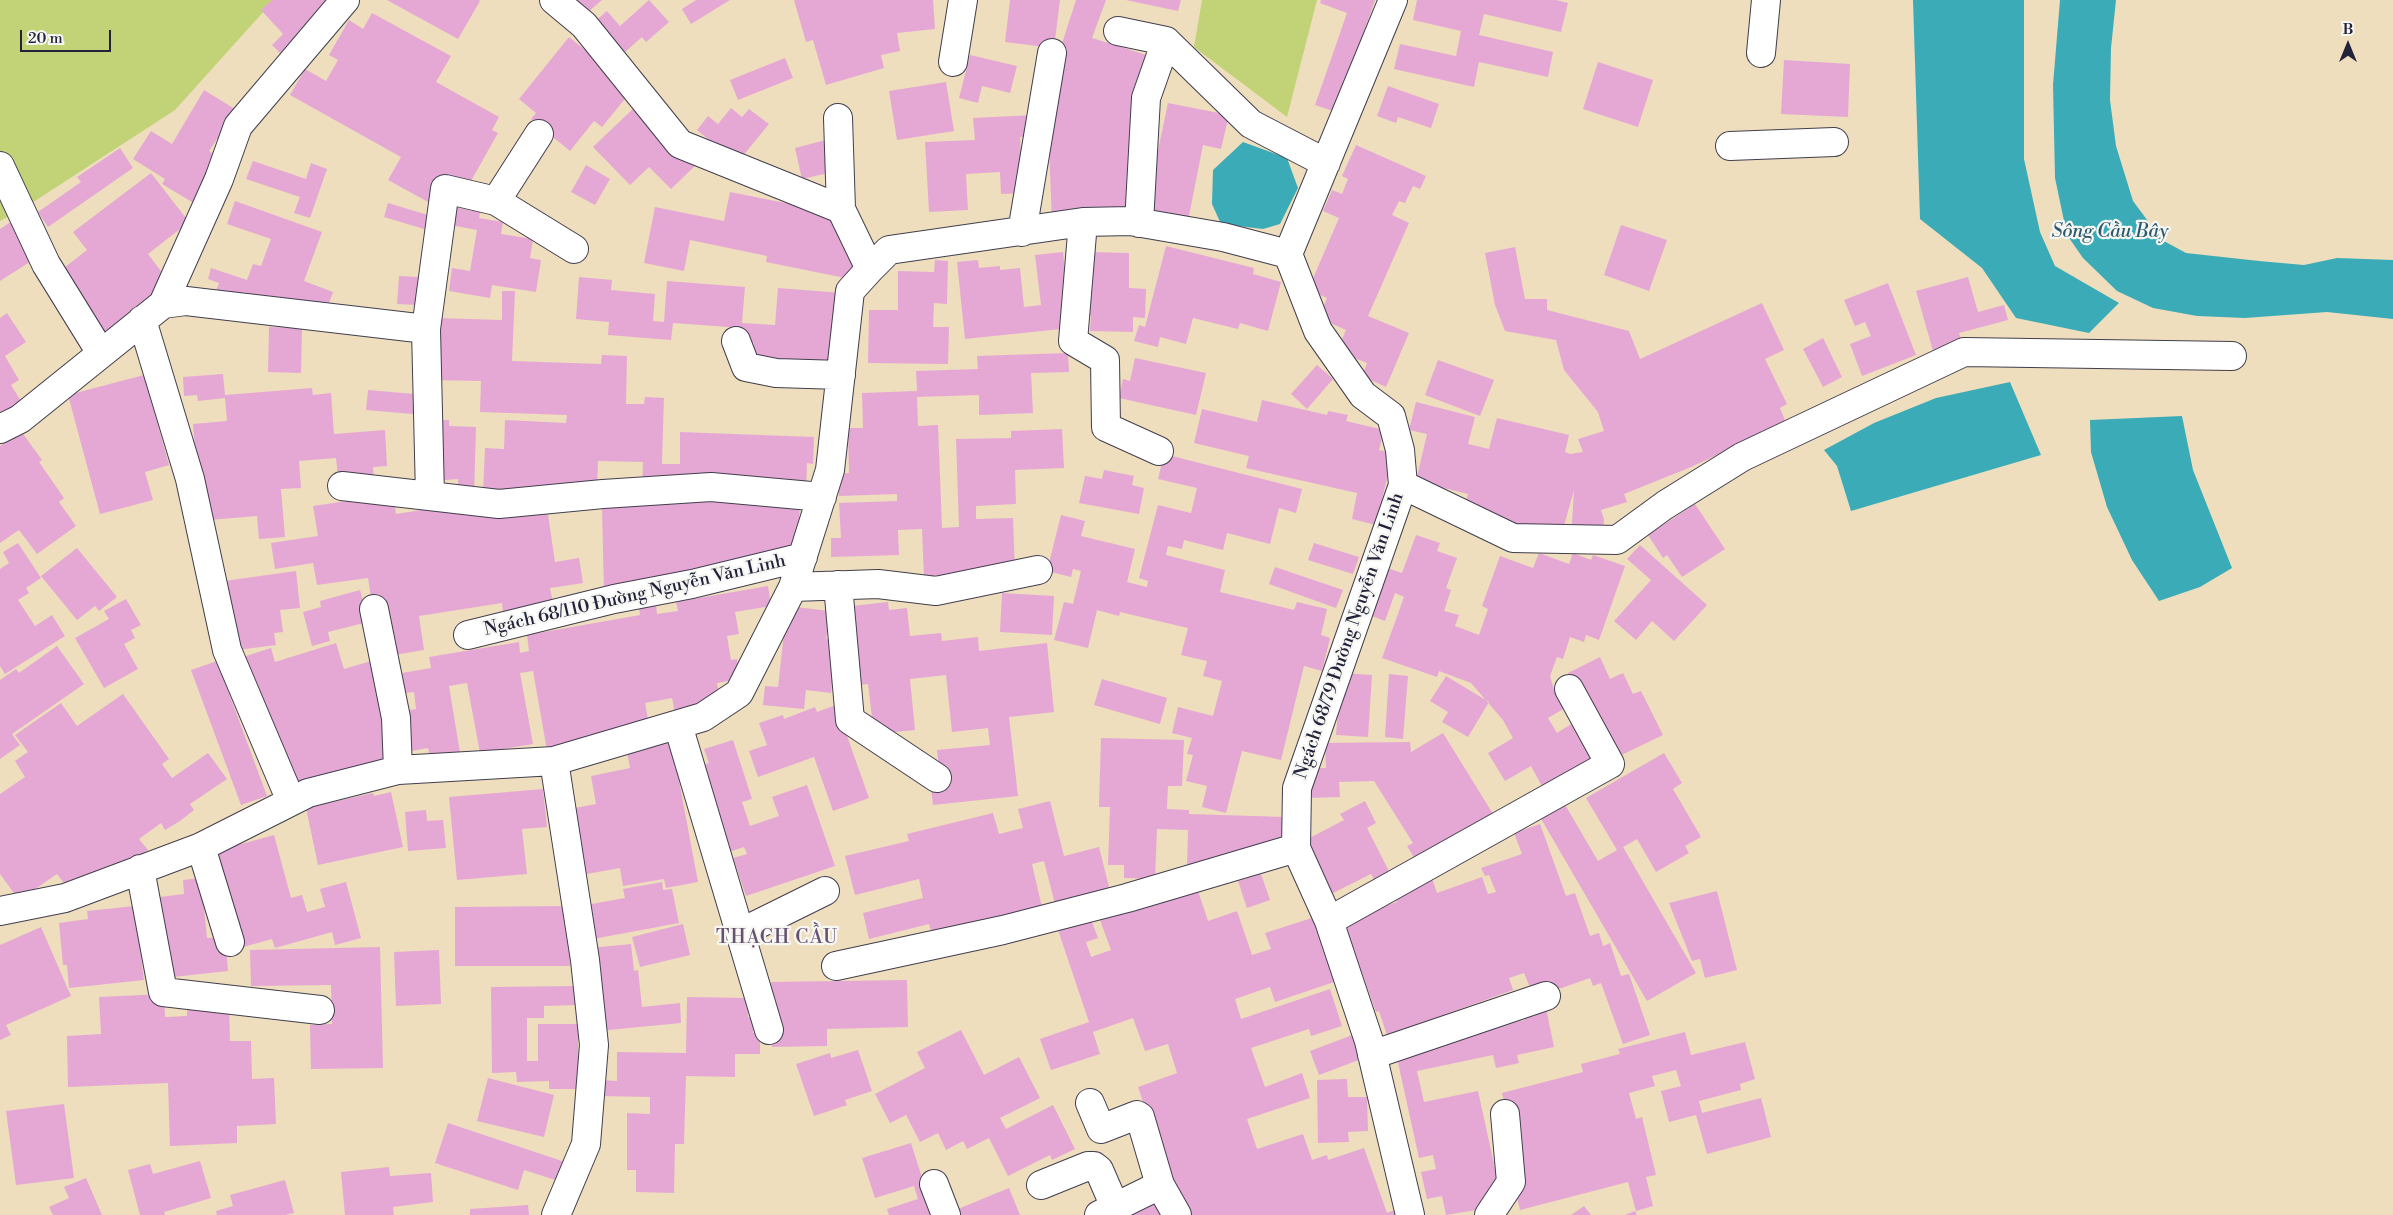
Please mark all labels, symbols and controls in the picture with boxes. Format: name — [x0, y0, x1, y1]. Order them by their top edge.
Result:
scale bar — [22, 20, 114, 52]
north arrow — [2323, 20, 2373, 70]
text: B — [2343, 21, 2353, 39]
text: 20 m — [28, 29, 63, 48]
water label: Sông Cầu Bây — [2052, 221, 2168, 243]
street label: Ngách 68/79 Đường Nguyễn Văn Linh — [1291, 490, 1409, 782]
street label: Ngách 68/110 Đường Nguyễn Văn Linh — [482, 551, 788, 641]
district label: THẠCH CẦU — [715, 927, 839, 949]

